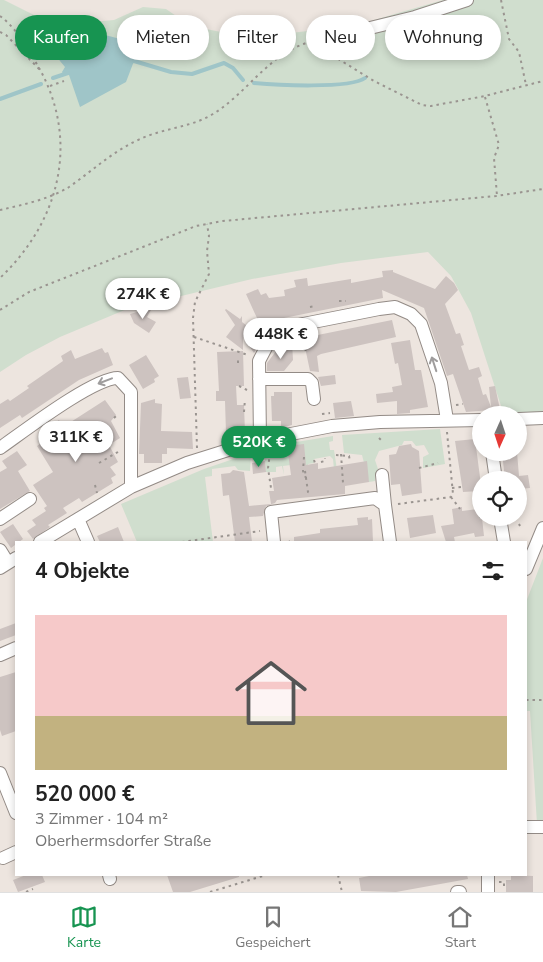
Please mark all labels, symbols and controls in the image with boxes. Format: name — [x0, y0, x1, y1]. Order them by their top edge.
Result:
chip: Kaufen — [15, 15, 107, 60]
chip: Mieten — [117, 15, 209, 60]
chip: Filter — [219, 15, 296, 60]
chip: Neu — [306, 15, 375, 60]
chip: Wohnung — [385, 15, 501, 60]
pin: 274K € — [102, 278, 184, 320]
text: 274K € — [116, 283, 170, 305]
pin: 448K € — [240, 318, 322, 360]
text: 448K € — [254, 323, 308, 345]
one-way arrow — [429, 356, 438, 372]
one-way arrow — [98, 377, 113, 386]
north arrow — [472, 406, 528, 461]
map controls — [472, 406, 527, 526]
pin: 311K € — [35, 420, 117, 463]
text: 311K € — [49, 426, 103, 448]
pin: 520K € — [218, 426, 300, 468]
text: 520K € — [232, 431, 286, 453]
button: locate — [472, 471, 527, 526]
text: 4 Objekte — [35, 557, 129, 585]
icon: filters — [479, 557, 507, 585]
icon: home — [226, 648, 316, 738]
text: 520 000 € — [35, 780, 135, 808]
text: 3 Zimmer · 104 m² — [35, 808, 168, 830]
text: Oberhermsdorfer Straße — [35, 830, 211, 852]
tab: Karte — [67, 903, 101, 952]
tab: Gespeichert — [235, 903, 311, 952]
tab: Start — [445, 903, 476, 952]

